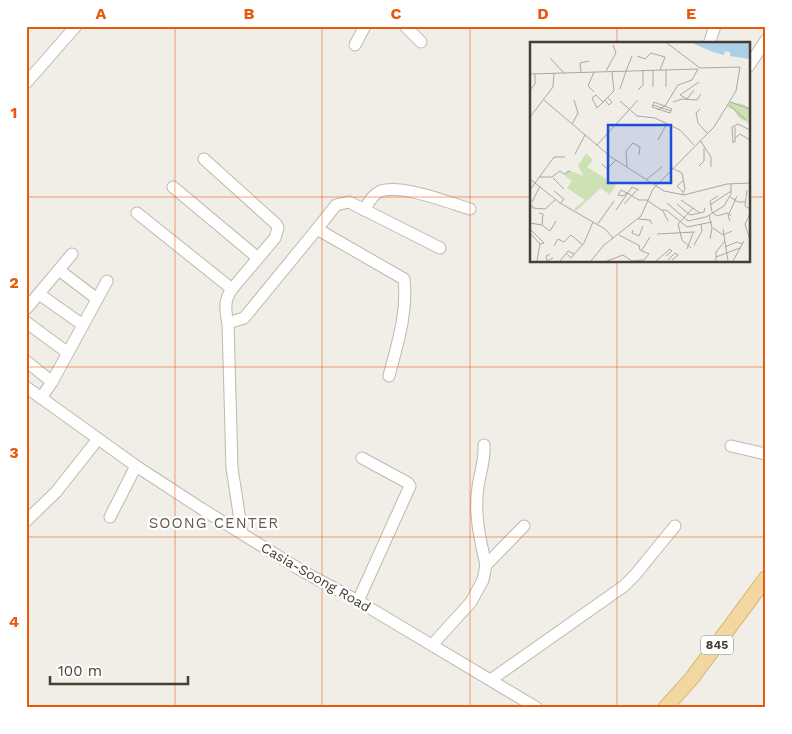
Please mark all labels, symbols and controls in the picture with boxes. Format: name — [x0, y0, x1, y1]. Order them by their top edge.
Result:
text: A — [96, 4, 107, 23]
text: B — [244, 4, 255, 23]
text: C — [391, 4, 402, 23]
text: D — [537, 4, 549, 23]
text: E — [686, 4, 696, 23]
inset map — [530, 42, 750, 262]
text: 1 — [11, 103, 17, 122]
text: 2 — [9, 273, 19, 292]
text: 3 — [9, 443, 19, 462]
district label: SOONG CENTER — [149, 514, 279, 532]
street label: Casia-Soong Road — [258, 539, 374, 615]
text: 4 — [9, 612, 19, 631]
road number: 845 — [701, 636, 733, 654]
scale bar — [50, 654, 188, 686]
text: 100 m — [58, 662, 102, 680]

